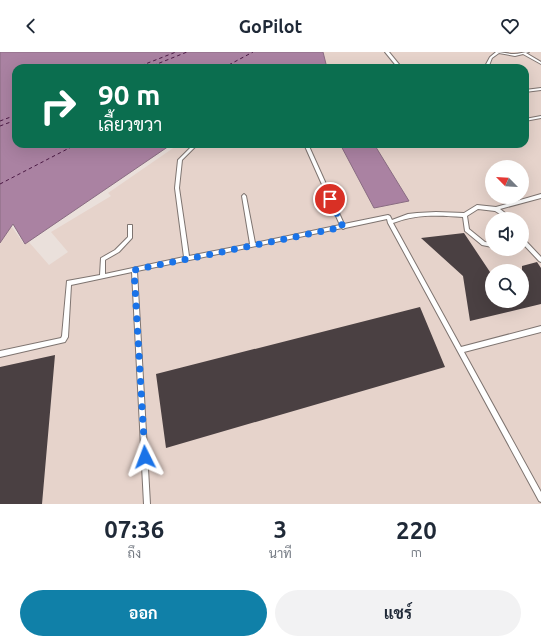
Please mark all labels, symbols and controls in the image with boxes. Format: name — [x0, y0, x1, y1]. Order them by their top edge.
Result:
icon: back — [20, 15, 42, 37]
icon: heart — [499, 15, 521, 37]
text: GoPilot — [239, 16, 302, 36]
text: 90 m — [98, 79, 160, 110]
icon: right — [32, 80, 84, 132]
text: เลี้ยวขวา — [98, 114, 162, 134]
north arrow — [485, 160, 529, 204]
map controls — [485, 160, 529, 308]
pin — [313, 182, 347, 216]
icon: arrive — [319, 188, 341, 210]
button: sound — [485, 212, 529, 256]
button: search — [485, 264, 529, 308]
position arrow — [124, 436, 166, 478]
text: 07:36 — [104, 516, 164, 543]
text: 3 — [273, 516, 287, 543]
text: 220 — [396, 517, 437, 544]
text: m — [411, 545, 422, 559]
text: ถึง — [128, 546, 141, 560]
text: นาที — [269, 546, 292, 560]
button: ออก — [20, 590, 267, 636]
button: แชร์ — [275, 590, 521, 636]

